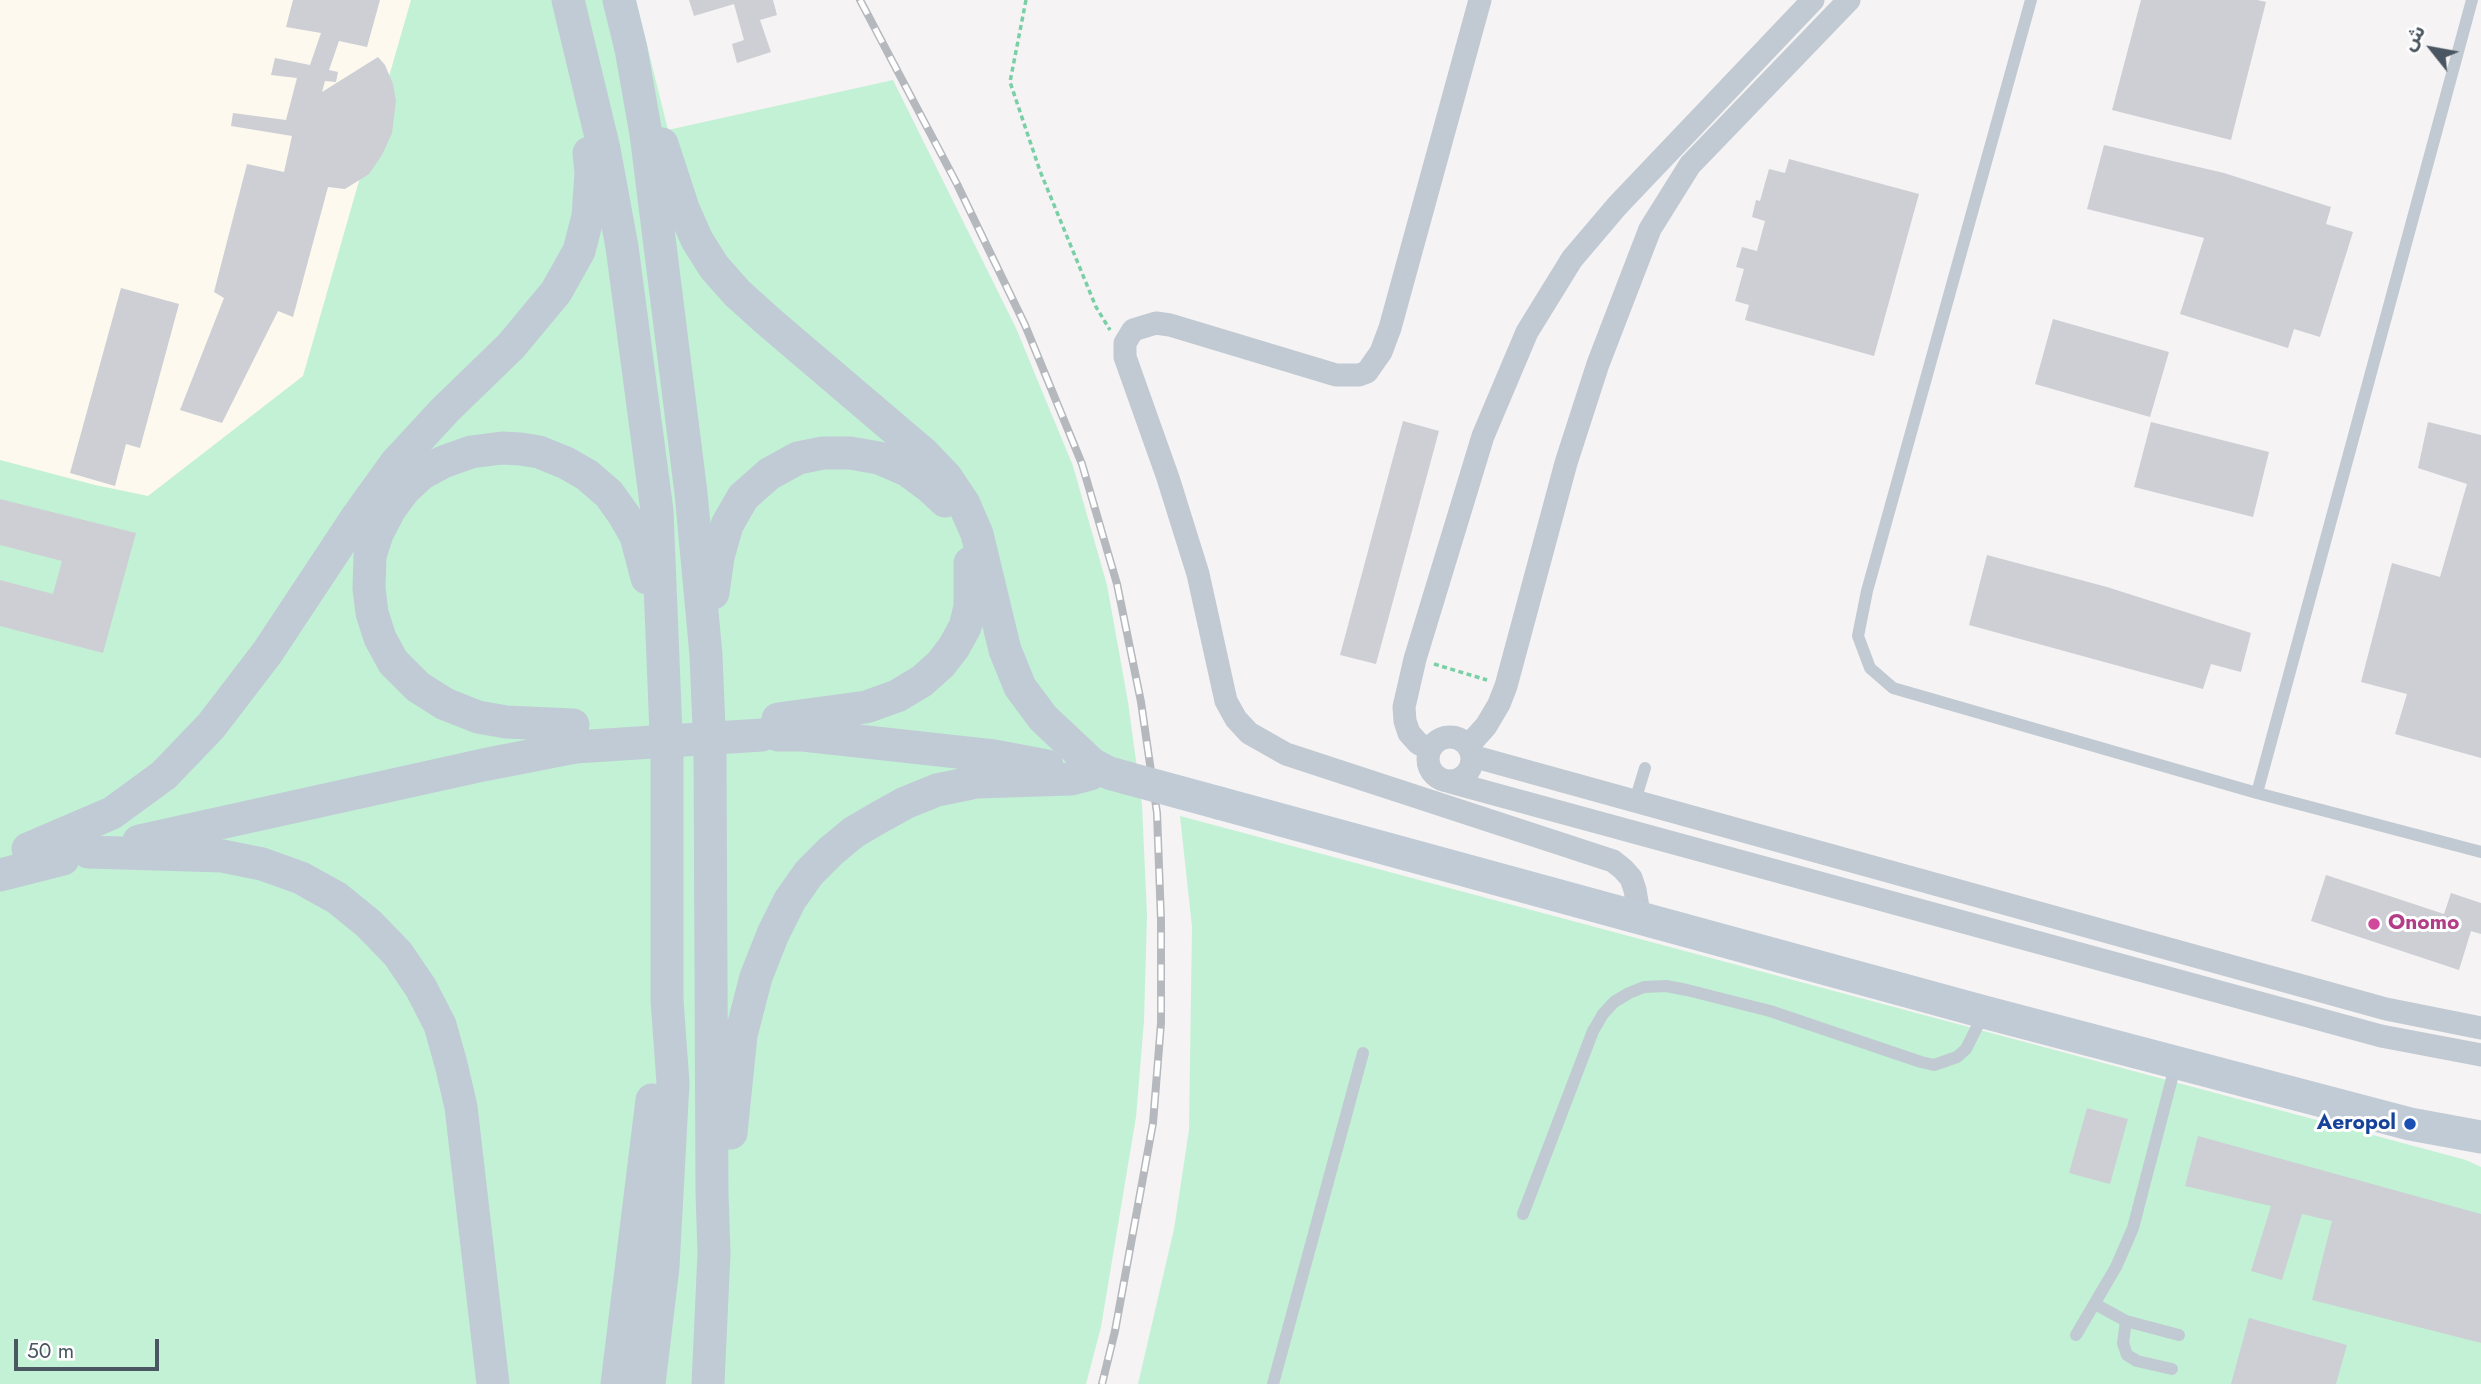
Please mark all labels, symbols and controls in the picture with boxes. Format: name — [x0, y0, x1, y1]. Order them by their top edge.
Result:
north arrow — [2397, 14, 2467, 84]
text: ش — [2395, 20, 2432, 56]
place label: Onomo — [2388, 911, 2459, 937]
marker: Onomo — [2366, 916, 2382, 932]
place label: Aeropol — [2317, 1111, 2396, 1137]
marker: Aeropol — [2402, 1116, 2418, 1132]
scale bar — [18, 1324, 163, 1368]
text: 50 m — [27, 1336, 74, 1366]

